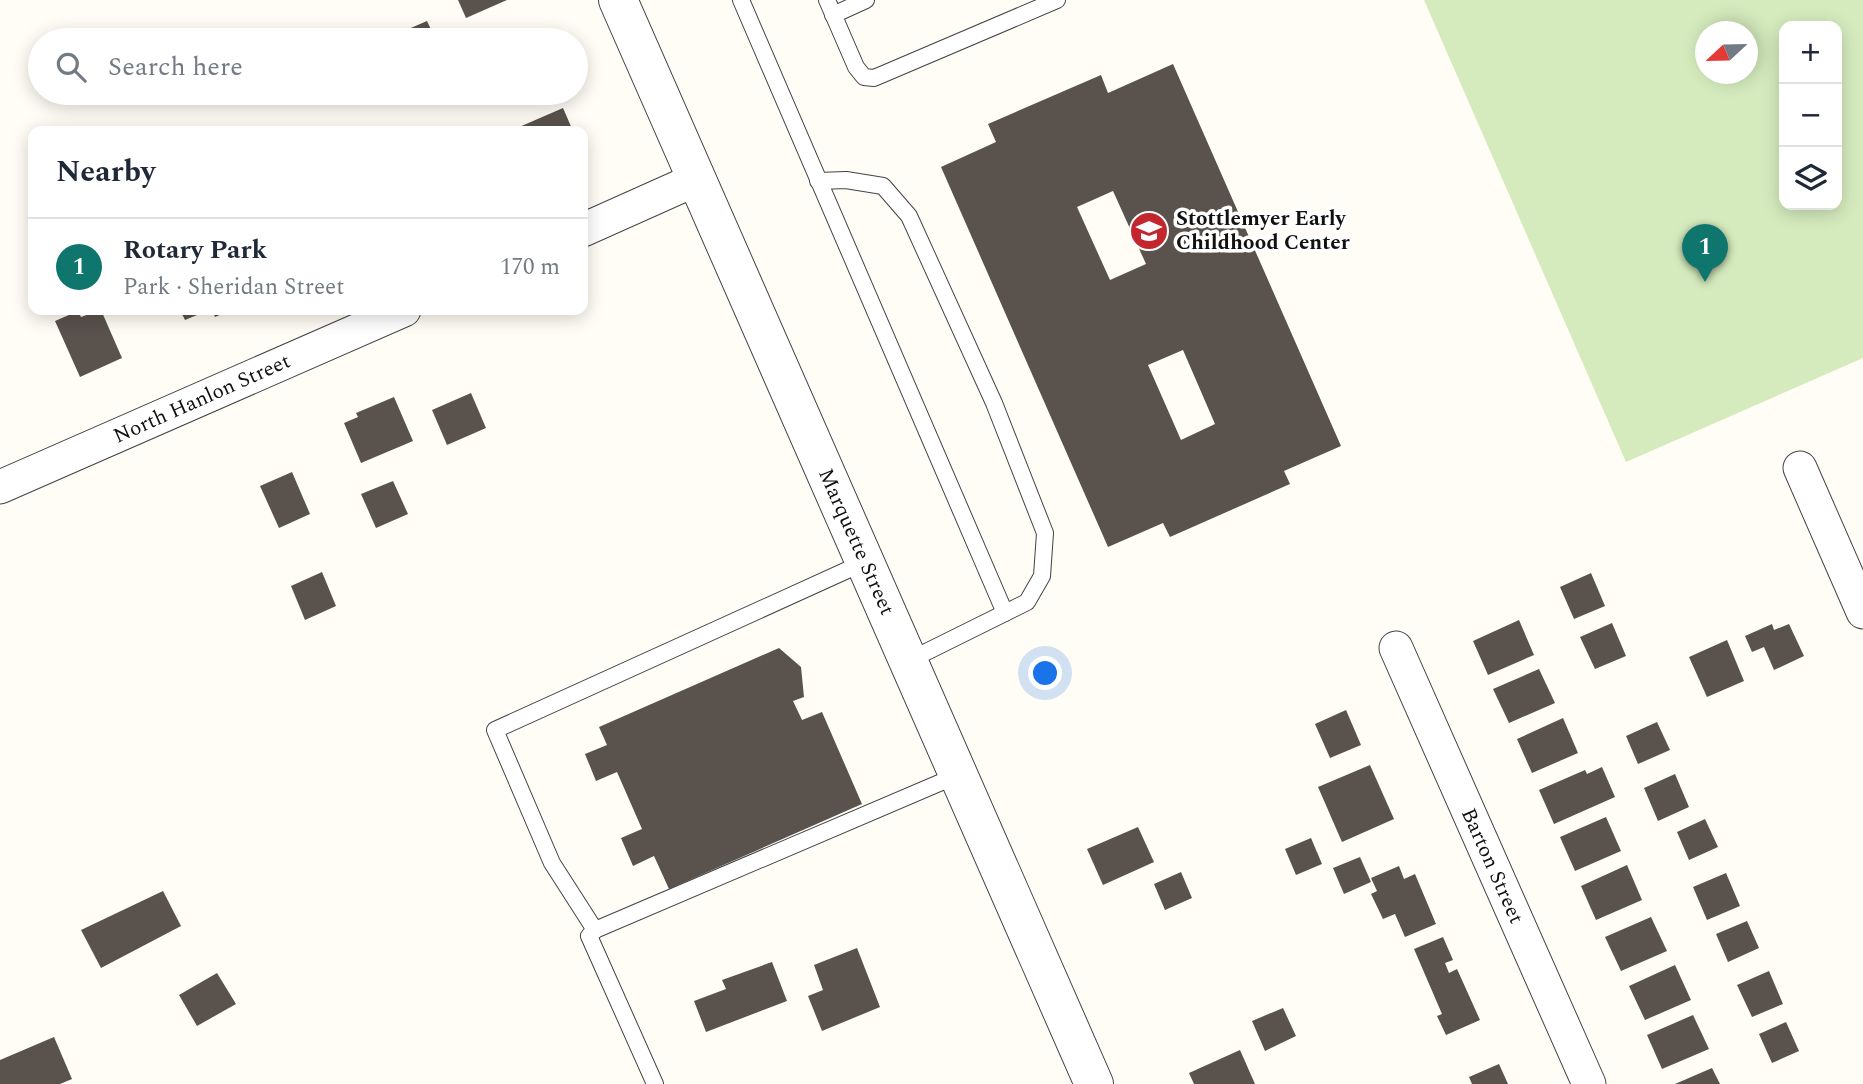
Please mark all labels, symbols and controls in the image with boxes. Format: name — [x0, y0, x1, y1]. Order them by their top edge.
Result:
north arrow — [1695, 21, 1758, 84]
map controls — [1779, 21, 1842, 210]
button: + — [1779, 21, 1842, 84]
search box — [28, 28, 588, 105]
text: Search here — [108, 47, 243, 87]
icon: search — [52, 48, 90, 86]
button: − — [1779, 84, 1842, 147]
button: layers — [1779, 147, 1842, 210]
text: Nearby — [56, 149, 155, 195]
place label: Stottlemyer Early Childhood Center — [1176, 203, 1350, 259]
school or university icon: Stottlemyer Early Childhood Center — [1128, 210, 1170, 252]
pin: 1 — [1682, 224, 1728, 282]
text: Rotary Park — [123, 230, 267, 270]
text: 1 — [73, 250, 85, 285]
text: 170 m — [500, 250, 560, 285]
text: Park · Sheridan Street — [123, 270, 344, 305]
street label: North Hanlon Street — [108, 346, 296, 452]
street label: Marquette Street — [809, 463, 903, 621]
your location — [1028, 656, 1062, 690]
street label: Barton Street — [1452, 803, 1532, 929]

